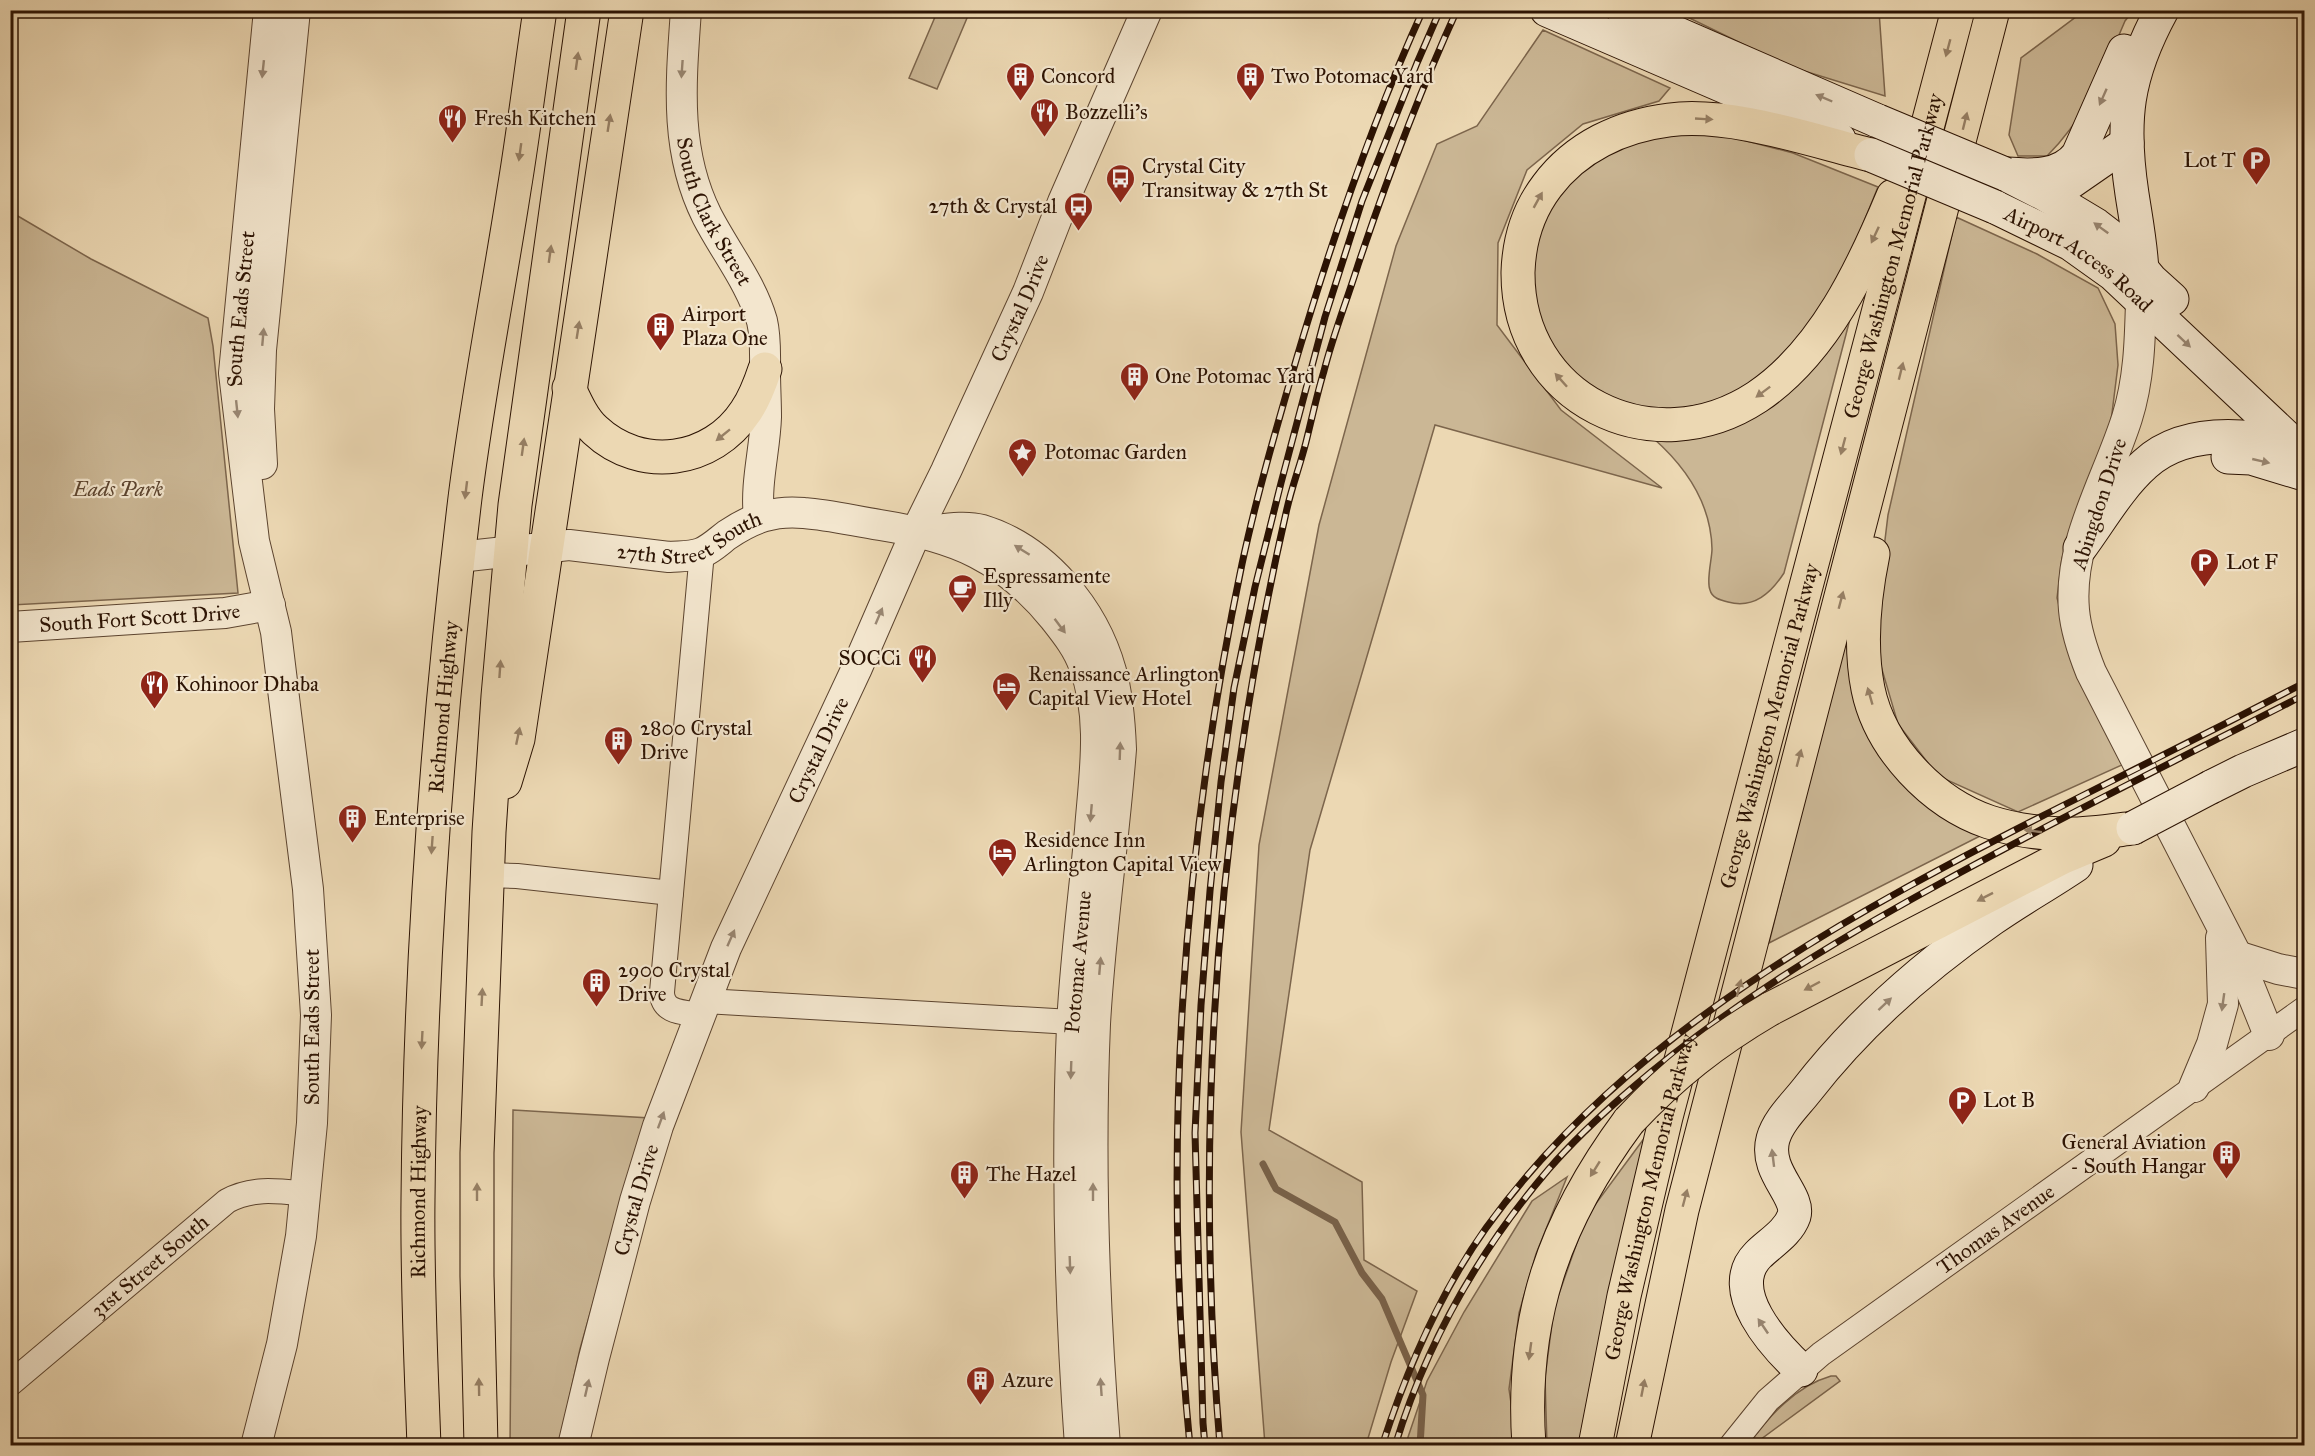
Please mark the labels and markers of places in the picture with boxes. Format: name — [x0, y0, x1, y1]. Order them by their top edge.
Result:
building icon: Concord — [1004, 60, 1036, 102]
building icon: Two Potomac Yard — [1234, 60, 1266, 102]
place label: Concord — [1041, 63, 1116, 89]
place label: Two Potomac Yard — [1271, 63, 1434, 89]
restaurant icon: Bozzelli's — [1028, 96, 1060, 138]
place label: Bozzelli's — [1065, 99, 1148, 125]
restaurant icon: Fresh Kitchen — [437, 102, 469, 144]
place label: Fresh Kitchen — [474, 105, 596, 131]
parking icon: Lot T — [2241, 144, 2273, 186]
place label: Lot T — [2183, 147, 2236, 173]
place label: Crystal City Transitway & 27th St — [1142, 153, 1328, 203]
bus stop icon: Crystal City Transitway & 27th St — [1105, 162, 1137, 204]
bus stop icon: 27th & Crystal — [1062, 190, 1094, 232]
place label: 27th & Crystal — [928, 193, 1057, 219]
place label: Airport Plaza One — [681, 301, 768, 351]
building icon: Airport Plaza One — [645, 310, 677, 352]
building icon: One Potomac Yard — [1118, 360, 1150, 402]
place label: One Potomac Yard — [1155, 363, 1316, 389]
place icon: Potomac Garden — [1007, 436, 1039, 478]
place label: Potomac Garden — [1044, 439, 1187, 465]
parking icon: Lot F — [2189, 546, 2221, 588]
place label: Lot F — [2226, 549, 2278, 575]
place label: Espressamente Illy — [983, 563, 1111, 613]
cafe icon: Espressamente Illy — [946, 572, 978, 614]
restaurant icon: SOCCi — [906, 642, 938, 684]
place label: SOCCi — [839, 645, 901, 671]
place label: Renaissance Arlington Capital View Hotel — [1028, 661, 1219, 711]
restaurant icon: Kohinoor Dhaba — [138, 668, 170, 710]
hotel icon: Renaissance Arlington Capital View Hotel — [991, 670, 1023, 712]
place label: Kohinoor Dhaba — [175, 671, 319, 697]
place label: 2800 Crystal Drive — [640, 715, 752, 765]
building icon: 2800 Crystal Drive — [603, 724, 635, 766]
building icon: Enterprise — [337, 802, 369, 844]
place label: Enterprise — [374, 805, 465, 831]
place label: Residence Inn Arlington Capital View — [1023, 827, 1221, 877]
hotel icon: Residence Inn Arlington Capital View — [987, 836, 1019, 878]
place label: 2900 Crystal Drive — [618, 957, 731, 1007]
building icon: 2900 Crystal Drive — [581, 966, 613, 1008]
parking icon: Lot B — [1946, 1084, 1978, 1126]
place label: Lot B — [1983, 1087, 2035, 1113]
place label: General Aviation - South Hangar — [2062, 1129, 2206, 1179]
building icon: General Aviation - South Hangar — [2211, 1138, 2243, 1180]
building icon: The Hazel — [949, 1158, 981, 1200]
place label: The Hazel — [986, 1161, 1077, 1187]
building icon: Azure — [965, 1364, 997, 1406]
place label: Azure — [1001, 1367, 1054, 1393]

